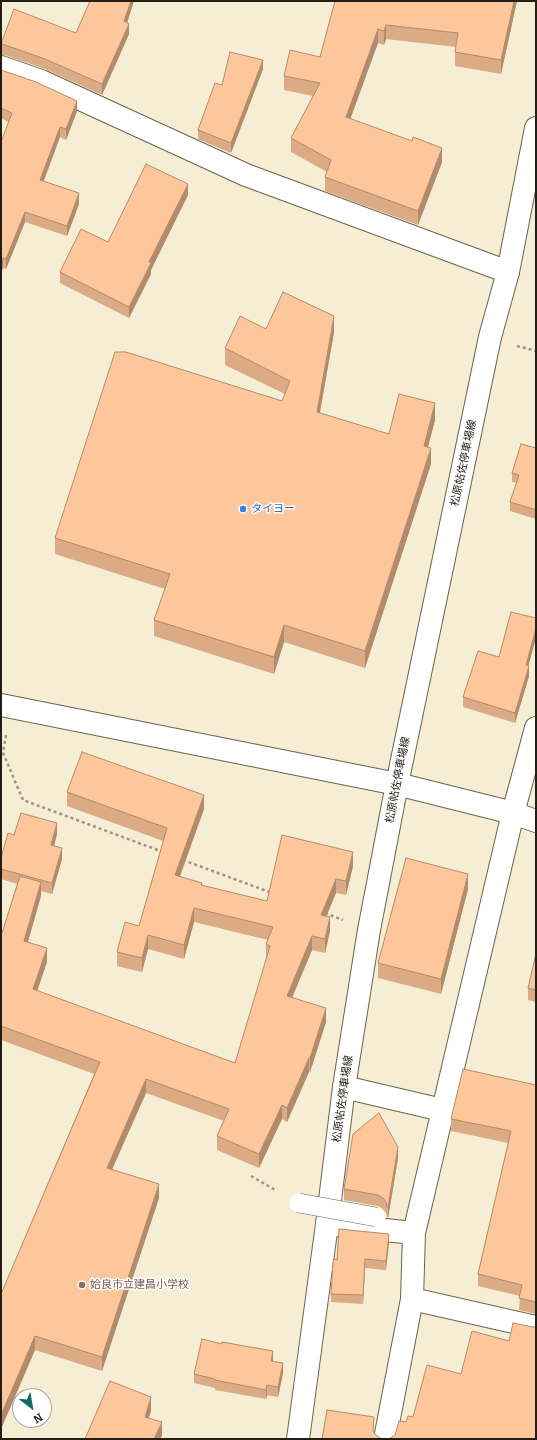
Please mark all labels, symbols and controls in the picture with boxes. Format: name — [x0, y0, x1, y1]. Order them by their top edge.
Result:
street label: 松原帖佐停車場線 — [448, 419, 480, 507]
place label: タイヨー — [251, 502, 295, 516]
marker: タイヨー — [238, 504, 248, 514]
street label: 松原帖佐停車場線 — [383, 736, 413, 824]
street label: 松原帖佐停車場線 — [330, 1055, 356, 1143]
place label: 姶良市立建昌小学校 — [90, 1278, 189, 1292]
marker: 姶良市立建昌小学校 — [77, 1280, 87, 1290]
north arrow — [12, 1388, 52, 1428]
text: N — [31, 1410, 45, 1426]

